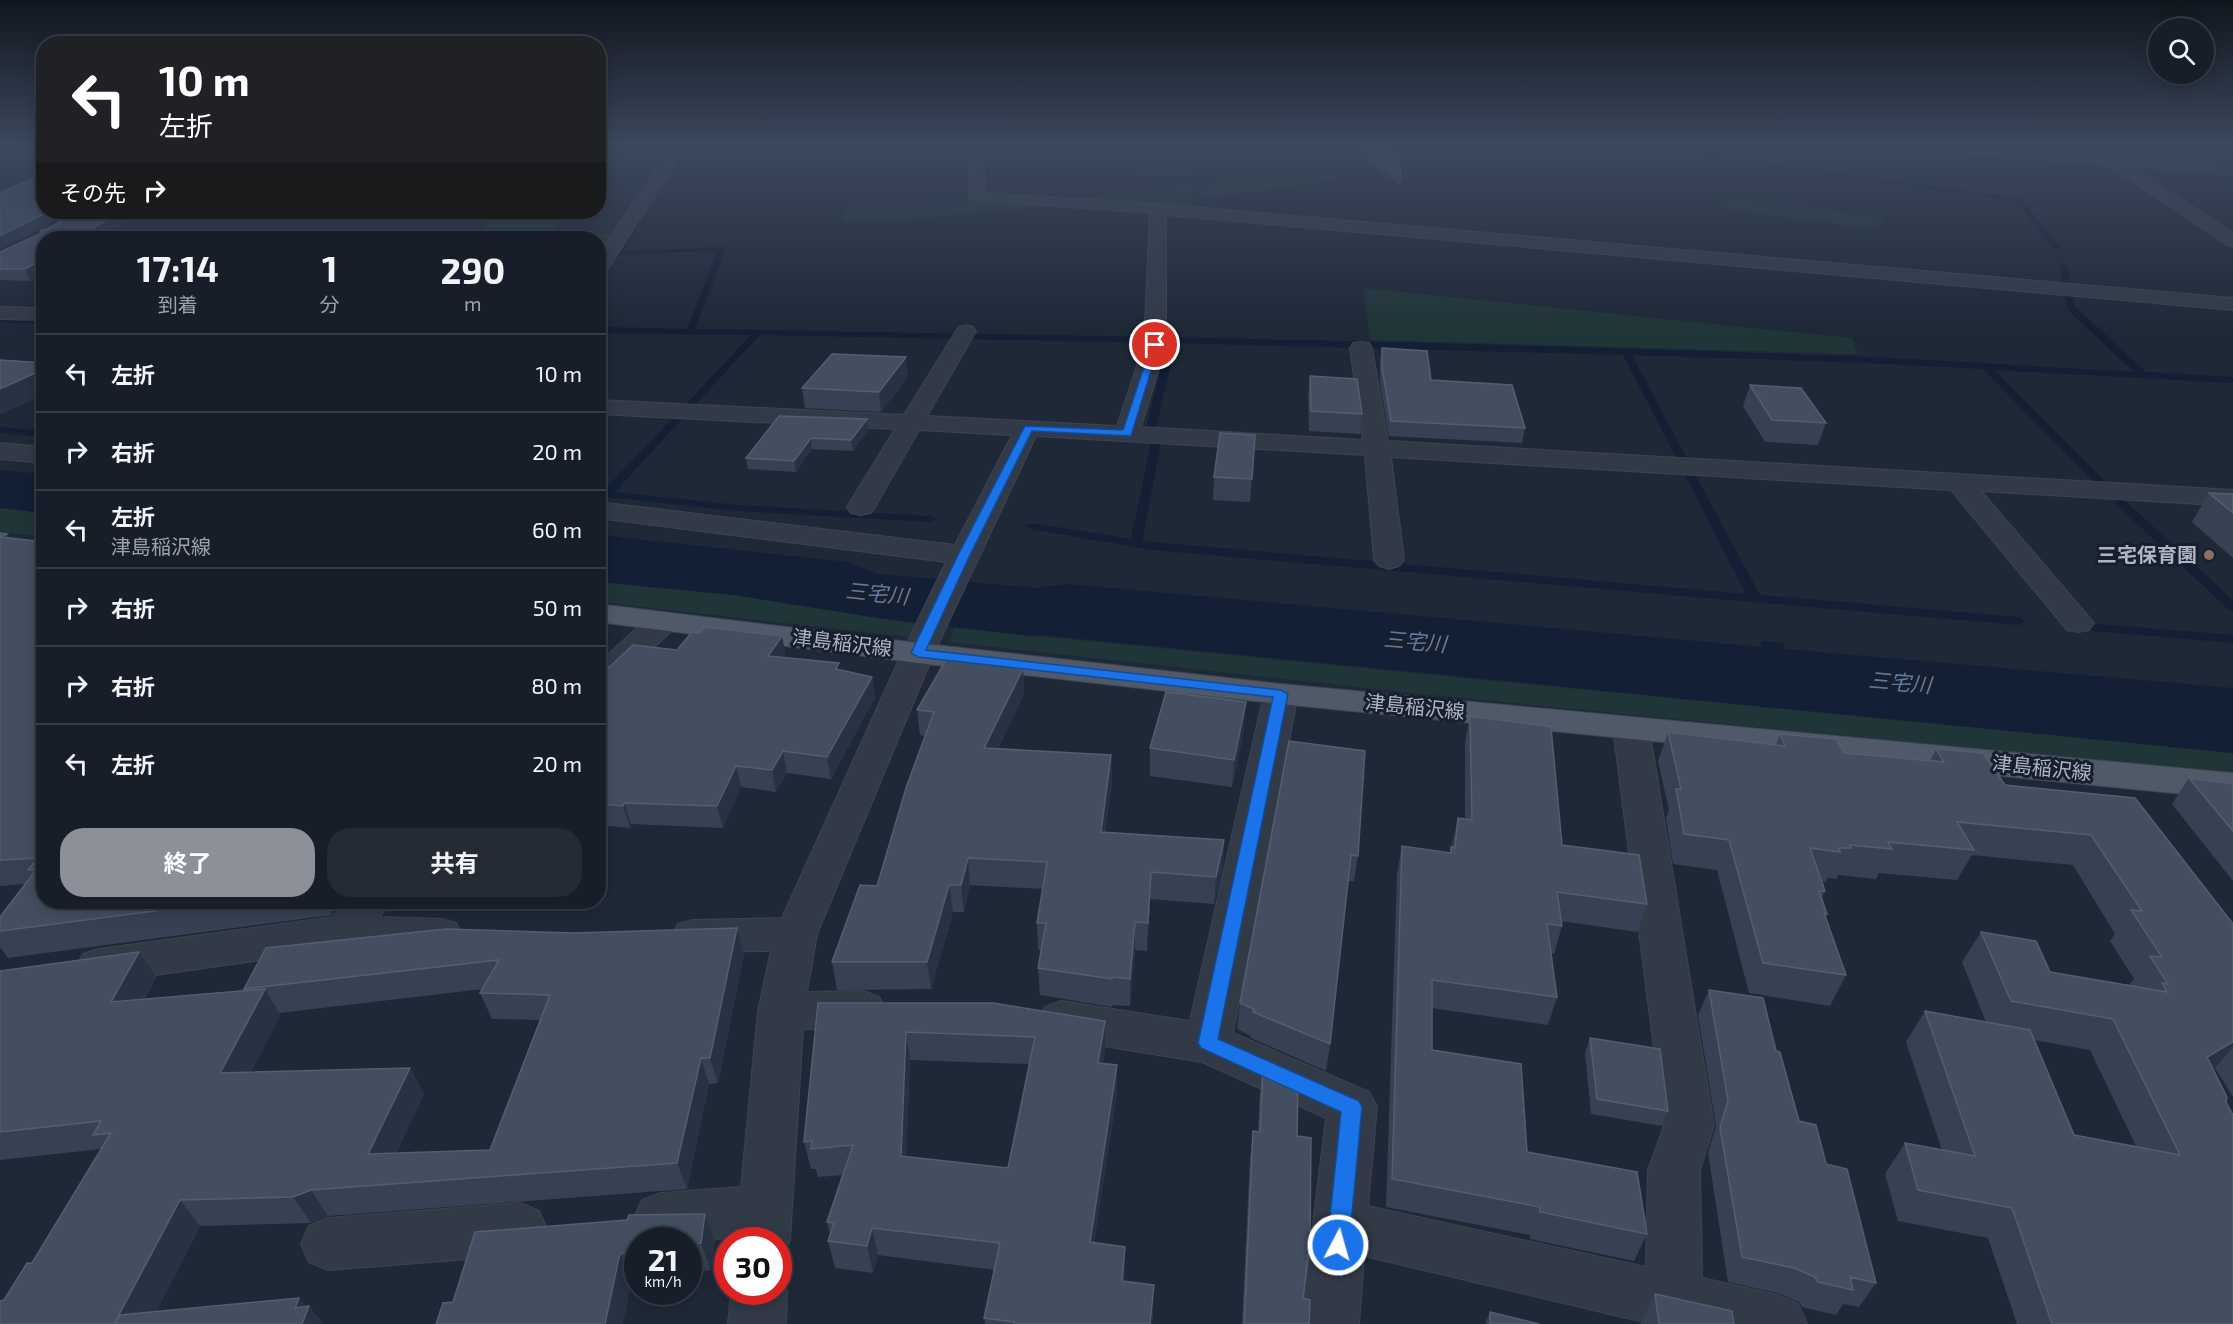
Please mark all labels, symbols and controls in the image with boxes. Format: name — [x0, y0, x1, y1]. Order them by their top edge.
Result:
map controls — [2148, 18, 2214, 84]
button: search — [2148, 18, 2214, 84]
text: 10 m — [159, 54, 250, 104]
icon: left — [60, 60, 138, 138]
text: 左折 — [159, 109, 213, 141]
icon: right — [138, 174, 171, 207]
text: その先 — [60, 179, 126, 205]
text: 17:14 — [137, 246, 219, 289]
text: 1 — [322, 246, 337, 289]
text: 290 — [440, 248, 505, 291]
text: m — [464, 291, 482, 315]
text: 到着 — [158, 292, 198, 316]
text: 分 — [320, 292, 340, 316]
pin — [1129, 319, 1180, 370]
icon: arrive — [1138, 328, 1171, 361]
icon: left — [60, 357, 93, 390]
text: 10 m — [536, 360, 582, 386]
text: 左折 — [111, 361, 155, 387]
icon: right — [60, 435, 93, 468]
text: 20 m — [532, 438, 582, 464]
text: 右折 — [111, 439, 155, 465]
text: 左折 — [111, 503, 155, 529]
icon: left — [60, 513, 93, 546]
text: 60 m — [532, 516, 582, 542]
text: 津島稲沢線 — [111, 534, 211, 558]
place label: 三宅保育園 — [2097, 542, 2197, 566]
marker: 三宅保育園 — [2202, 548, 2216, 562]
water label: 三宅川 — [845, 577, 912, 608]
icon: right — [60, 591, 93, 624]
text: 50 m — [533, 594, 582, 620]
text: 右折 — [111, 595, 155, 621]
street label: 津島稲沢線 — [791, 624, 893, 660]
water label: 三宅川 — [1383, 625, 1450, 656]
water label: 三宅川 — [1868, 666, 1935, 697]
icon: right — [60, 669, 93, 702]
text: 80 m — [531, 672, 582, 698]
text: 右折 — [111, 673, 155, 699]
street label: 津島稲沢線 — [1364, 689, 1466, 723]
icon: left — [60, 747, 93, 780]
text: 20 m — [532, 750, 582, 776]
street label: 津島稲沢線 — [1991, 750, 2093, 784]
text: 左折 — [111, 751, 155, 777]
button: 終了 — [60, 828, 315, 897]
button: 共有 — [327, 828, 582, 897]
position arrow — [1306, 1213, 1370, 1277]
speed limit sign: 30 — [714, 1227, 792, 1305]
text: 21 — [648, 1241, 678, 1277]
text: km/h — [644, 1272, 682, 1290]

